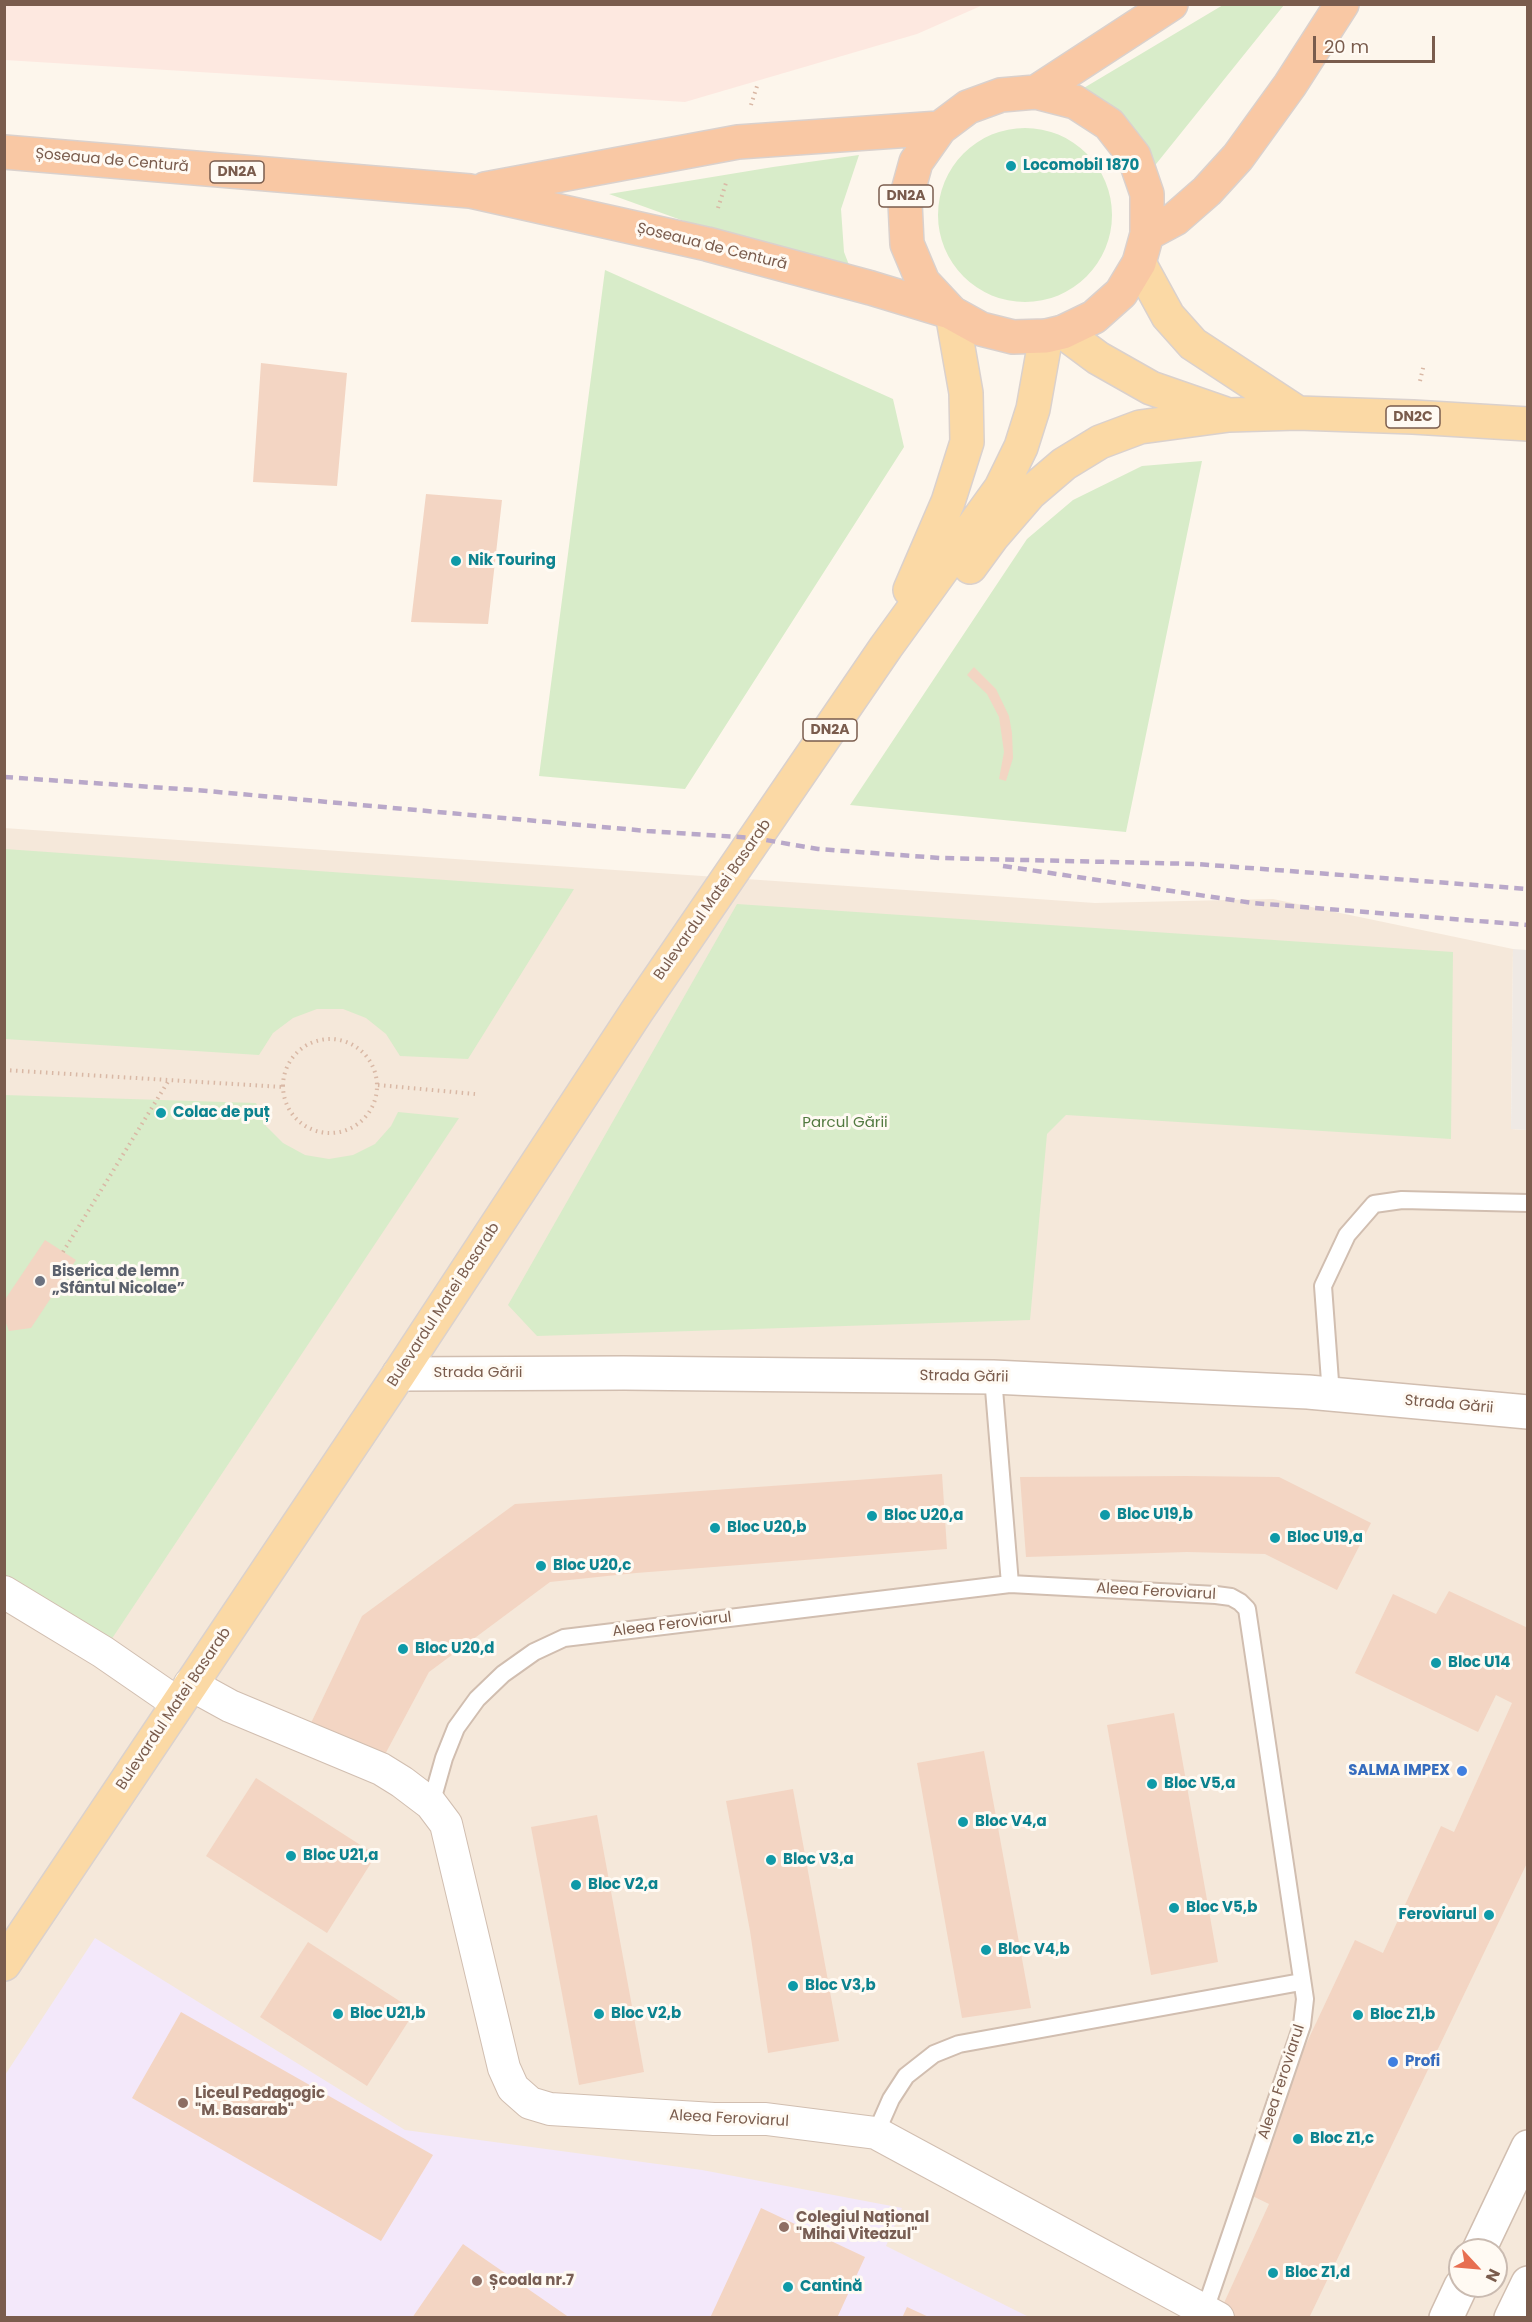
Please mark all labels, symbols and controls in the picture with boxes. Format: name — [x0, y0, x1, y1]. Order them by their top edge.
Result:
scale bar — [1316, 24, 1438, 62]
text: 20 m — [1324, 34, 1369, 59]
street label: Șoseaua de Centură — [34, 145, 190, 177]
place label: Locomobil 1870 — [1023, 157, 1139, 175]
marker: Locomobil 1870 — [1004, 159, 1018, 173]
road number: DN2A — [210, 161, 264, 183]
road number: DN2A — [879, 185, 933, 207]
street label: Șoseaua de Centură — [635, 220, 789, 274]
road number: DN2C — [1386, 406, 1440, 428]
place label: Nik Touring — [468, 552, 556, 570]
marker: Nik Touring — [449, 554, 463, 568]
road number: DN2A — [803, 719, 857, 741]
street label: Bulevardul Matei Basarab — [651, 816, 775, 984]
place label: Colac de puț — [173, 1104, 270, 1122]
marker: Colac de puț — [154, 1106, 168, 1120]
park label: Parcul Gării — [802, 1114, 888, 1132]
street label: Bulevardul Matei Basarab — [384, 1220, 504, 1390]
place label: Biserica de lemn „Sfântul Nicolae” — [52, 1263, 185, 1298]
marker: Biserica de lemn „Sfântul Nicolae” — [33, 1274, 47, 1288]
street label: Strada Gării — [433, 1364, 523, 1382]
street label: Strada Gării — [919, 1367, 1009, 1387]
street label: Strada Gării — [1404, 1392, 1494, 1418]
place label: Bloc U19,b — [1117, 1506, 1193, 1524]
place label: Bloc U20,a — [884, 1507, 964, 1525]
marker: Bloc U19,b — [1098, 1508, 1112, 1522]
marker: Bloc U20,a — [865, 1509, 879, 1523]
place label: Bloc U20,b — [727, 1519, 807, 1537]
marker: Bloc U20,b — [708, 1521, 722, 1535]
place label: Bloc U19,a — [1287, 1529, 1363, 1547]
marker: Bloc U19,a — [1268, 1531, 1282, 1545]
place label: Bloc U20,c — [553, 1557, 631, 1575]
marker: Bloc U20,c — [534, 1559, 548, 1573]
street label: Aleea Feroviarul — [1096, 1580, 1216, 1604]
street label: Aleea Feroviarul — [611, 1609, 733, 1641]
street label: Bulevardul Matei Basarab — [113, 1624, 235, 1794]
place label: Bloc U20,d — [415, 1640, 495, 1658]
marker: Bloc U20,d — [396, 1642, 410, 1656]
place label: Bloc U14 — [1448, 1654, 1510, 1672]
marker: Bloc U14 — [1429, 1656, 1443, 1670]
place label: SALMA IMPEX — [1348, 1762, 1450, 1780]
marker: SALMA IMPEX — [1455, 1764, 1469, 1778]
place label: Bloc V5,a — [1164, 1775, 1235, 1793]
marker: Bloc V5,a — [1145, 1777, 1159, 1791]
place label: Bloc V4,a — [975, 1813, 1047, 1831]
marker: Bloc V4,a — [956, 1815, 970, 1829]
place label: Bloc U21,a — [303, 1847, 378, 1865]
marker: Bloc U21,a — [284, 1849, 298, 1863]
place label: Bloc V3,a — [783, 1851, 854, 1869]
marker: Bloc V3,a — [764, 1853, 778, 1867]
place label: Bloc V2,a — [588, 1876, 658, 1894]
marker: Bloc V2,a — [569, 1878, 583, 1892]
place label: Bloc V5,b — [1186, 1899, 1257, 1917]
marker: Bloc V5,b — [1167, 1901, 1181, 1915]
place label: Feroviarul — [1399, 1906, 1477, 1924]
marker: Feroviarul — [1482, 1908, 1496, 1922]
place label: Bloc V4,b — [998, 1941, 1070, 1959]
marker: Bloc V4,b — [979, 1943, 993, 1957]
place label: Bloc V3,b — [805, 1977, 876, 1995]
marker: Bloc V3,b — [786, 1979, 800, 1993]
place label: Bloc U21,b — [350, 2005, 425, 2023]
place label: Bloc V2,b — [611, 2005, 681, 2023]
place label: Bloc Z1,b — [1370, 2006, 1435, 2024]
marker: Bloc U21,b — [331, 2007, 345, 2021]
marker: Bloc V2,b — [592, 2007, 606, 2021]
marker: Bloc Z1,b — [1351, 2008, 1365, 2022]
street label: Aleea Feroviarul — [1255, 2022, 1309, 2142]
place label: Profi — [1405, 2053, 1440, 2071]
marker: Profi — [1386, 2055, 1400, 2069]
place label: Liceul Pedagogic "M. Basarab" — [195, 2085, 325, 2120]
marker: Liceul Pedagogic "M. Basarab" — [176, 2096, 190, 2110]
street label: Aleea Feroviarul — [669, 2107, 789, 2131]
place label: Bloc Z1,c — [1310, 2130, 1374, 2148]
marker: Bloc Z1,c — [1291, 2132, 1305, 2146]
place label: Colegiul Național "Mihai Viteazul" — [796, 2209, 929, 2244]
marker: Colegiul Național "Mihai Viteazul" — [777, 2220, 791, 2234]
north arrow — [1448, 2238, 1508, 2298]
place label: Bloc Z1,d — [1285, 2264, 1350, 2282]
text: N — [1480, 2265, 1506, 2286]
marker: Bloc Z1,d — [1266, 2266, 1280, 2280]
place label: Școala nr.7 — [489, 2272, 574, 2290]
marker: Școala nr.7 — [470, 2274, 484, 2288]
place label: Cantină — [800, 2278, 863, 2296]
marker: Cantină — [781, 2280, 795, 2294]

